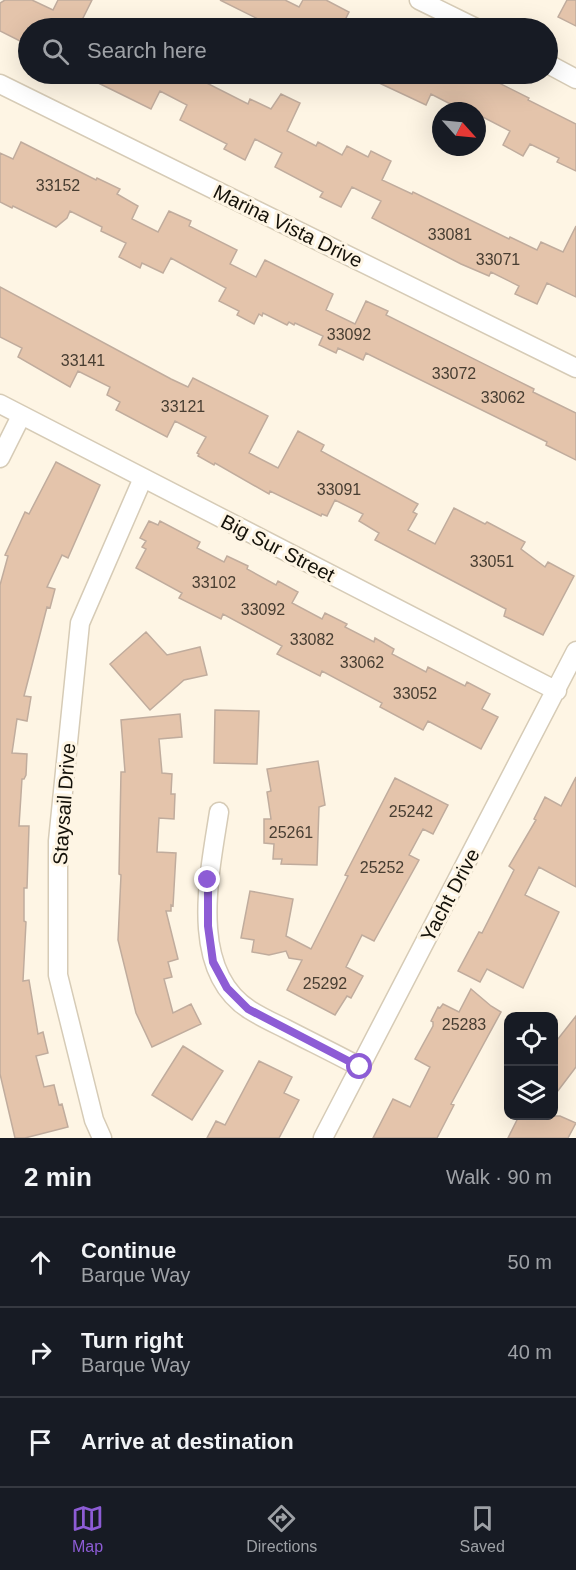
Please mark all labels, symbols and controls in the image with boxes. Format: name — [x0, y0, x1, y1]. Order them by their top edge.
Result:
search box — [18, 18, 558, 84]
icon: search — [39, 35, 72, 68]
text: Search here — [87, 38, 207, 63]
north arrow — [432, 102, 486, 156]
house number: 33152 — [36, 177, 80, 194]
street label: Marina Vista Drive — [210, 180, 366, 272]
house number: 33081 — [428, 226, 472, 243]
house number: 33071 — [476, 251, 520, 268]
house number: 33092 — [327, 326, 371, 343]
house number: 33141 — [61, 352, 105, 369]
house number: 33072 — [432, 365, 476, 382]
house number: 33062 — [481, 389, 525, 406]
house number: 33121 — [161, 398, 205, 415]
house number: 33091 — [317, 481, 361, 498]
street label: Big Sur Street — [218, 510, 339, 586]
house number: 33051 — [470, 553, 514, 570]
house number: 33102 — [192, 574, 236, 591]
house number: 33092 — [241, 601, 285, 618]
house number: 33082 — [290, 631, 334, 648]
house number: 33062 — [340, 654, 384, 671]
house number: 33052 — [393, 685, 437, 702]
street label: Staysail Drive — [49, 742, 79, 866]
house number: 25242 — [389, 803, 433, 820]
house number: 25261 — [269, 824, 313, 841]
street label: Yacht Drive — [416, 845, 484, 945]
house number: 25252 — [360, 859, 404, 876]
route end — [194, 866, 220, 892]
house number: 25292 — [303, 975, 347, 992]
map controls — [504, 1012, 558, 1120]
button: locate — [504, 1012, 558, 1066]
house number: 25283 — [442, 1016, 486, 1033]
route start — [346, 1053, 372, 1079]
button: layers — [504, 1066, 558, 1120]
text: 2 min — [24, 1162, 92, 1192]
text: Walk · 90 m — [446, 1166, 552, 1188]
text: Continue — [81, 1238, 176, 1263]
icon: ahead — [24, 1246, 57, 1279]
text: 50 m — [508, 1251, 552, 1273]
text: Barque Way — [81, 1264, 190, 1286]
text: Turn right — [81, 1328, 183, 1353]
icon: right — [24, 1336, 57, 1369]
text: 40 m — [508, 1341, 552, 1363]
text: Barque Way — [81, 1354, 190, 1376]
icon: arrive — [24, 1426, 57, 1459]
text: Arrive at destination — [81, 1429, 294, 1454]
tab: Map — [71, 1502, 104, 1556]
tab: Directions — [246, 1502, 317, 1556]
tab: Saved — [460, 1502, 505, 1556]

